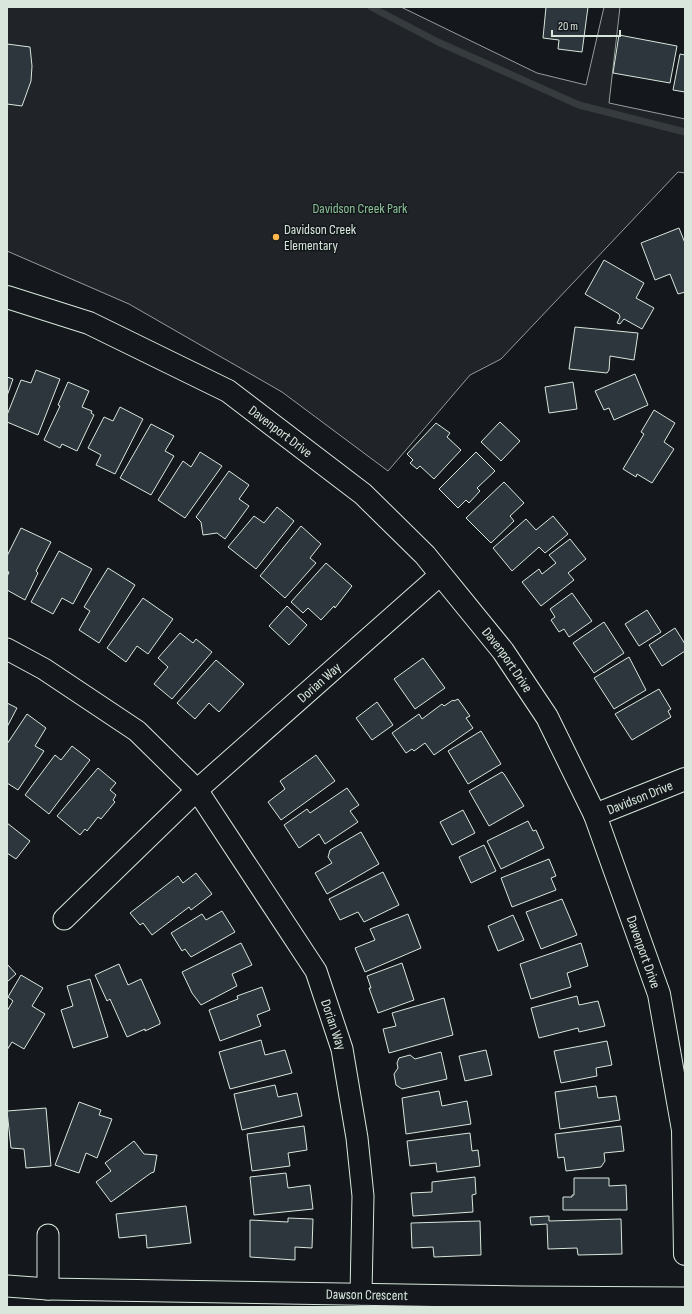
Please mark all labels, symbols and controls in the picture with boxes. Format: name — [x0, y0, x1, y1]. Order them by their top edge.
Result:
scale bar — [552, 12, 620, 38]
text: 20 m — [558, 19, 578, 34]
park label: Davidson Creek Park — [313, 200, 408, 217]
place label: Davidson Creek Elementary — [284, 221, 357, 254]
marker: Davidson Creek Elementary — [271, 232, 281, 242]
street label: Davenport Drive — [245, 402, 316, 461]
street label: Davenport Drive — [478, 624, 536, 696]
street label: Dorian Way — [294, 658, 345, 706]
street label: Davidson Drive — [604, 777, 675, 818]
street label: Davenport Drive — [623, 913, 664, 991]
street label: Dorian Way — [317, 997, 350, 1053]
street label: Dawson Crescent — [326, 1286, 408, 1304]

